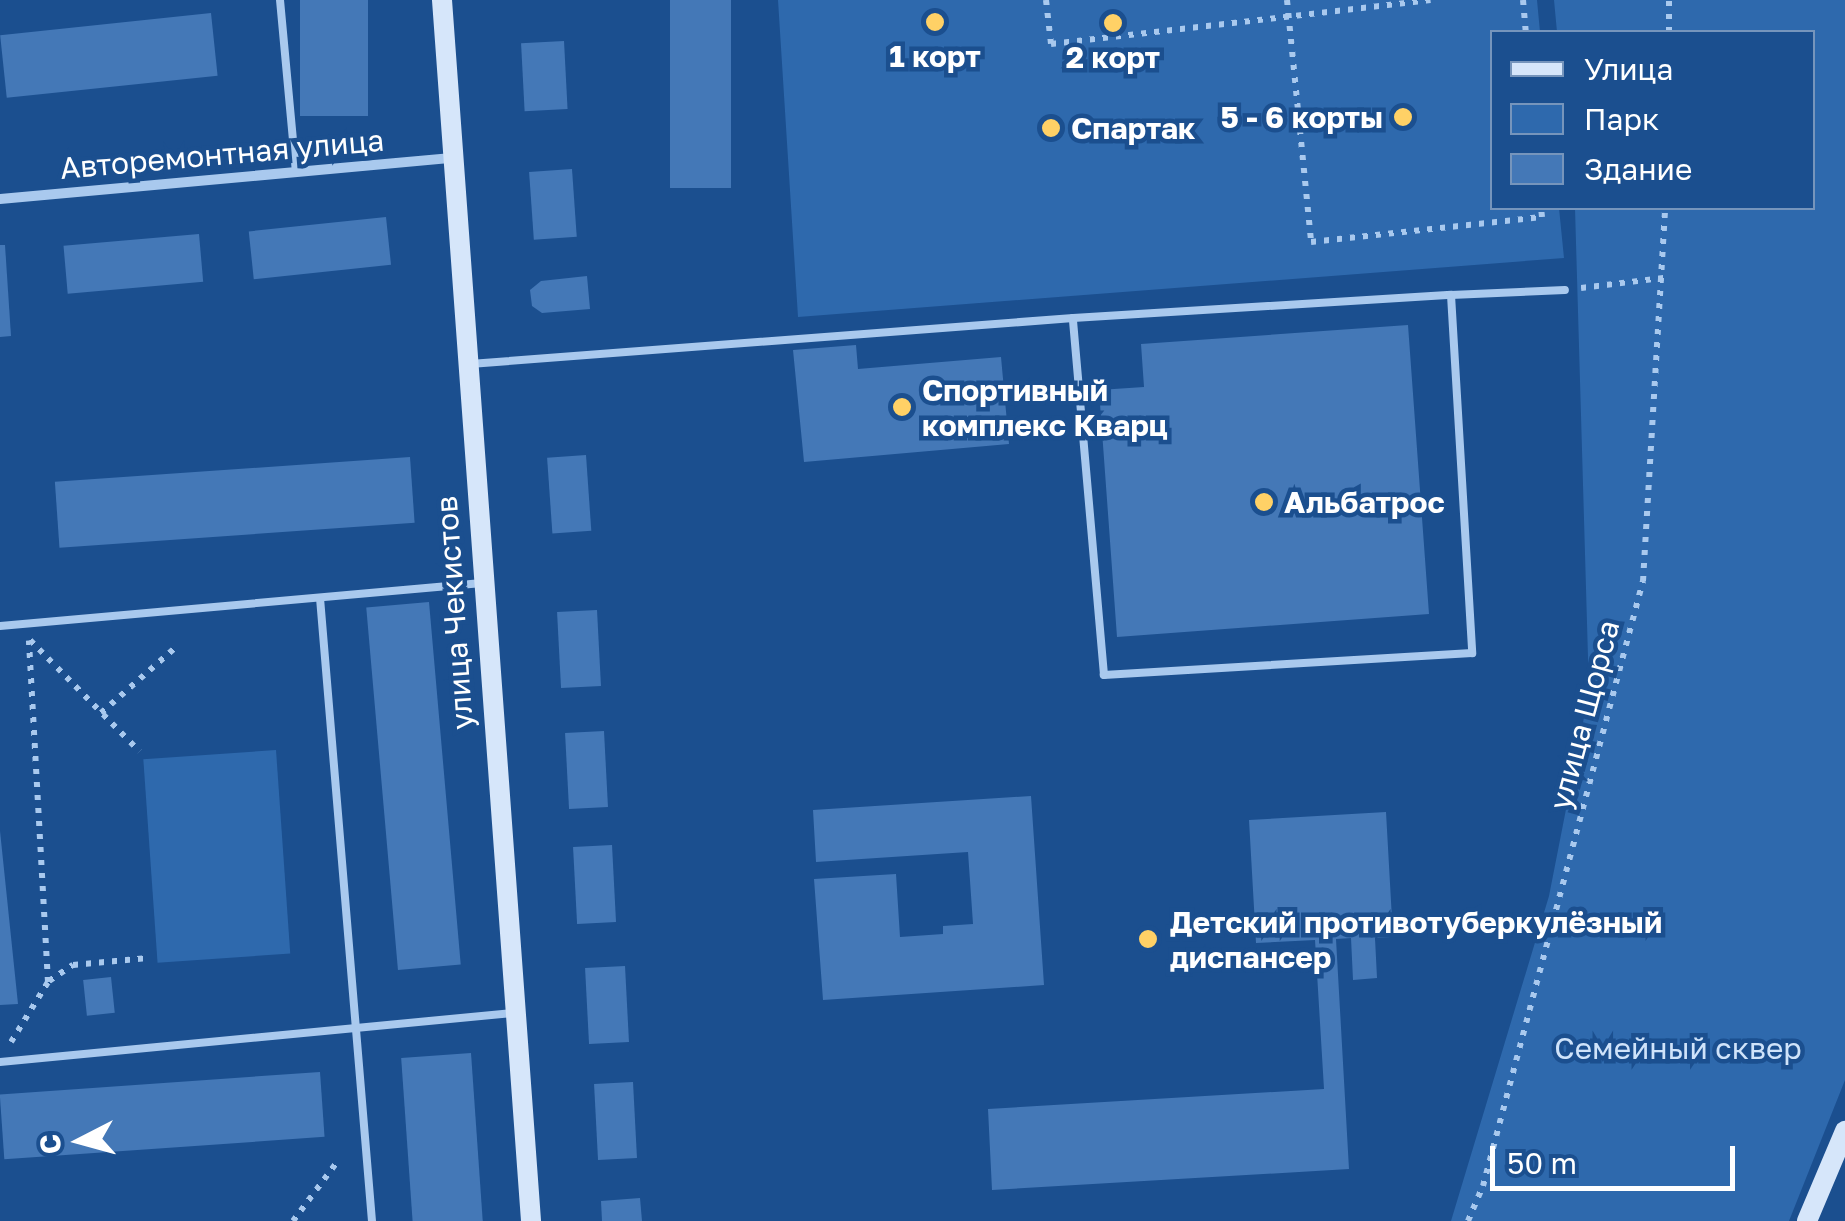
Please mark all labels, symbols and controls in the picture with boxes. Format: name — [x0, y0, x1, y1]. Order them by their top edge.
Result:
marker: 1 корт — [924, 11, 946, 33]
marker: 2 корт — [1102, 12, 1124, 34]
legend — [1490, 30, 1815, 210]
place label: 1 корт — [889, 38, 981, 74]
place label: 2 корт — [1066, 39, 1160, 75]
text: Улица — [1584, 51, 1673, 87]
place label: 5 - 6 корты — [1220, 99, 1383, 135]
text: Парк — [1584, 101, 1659, 137]
marker: 5 - 6 корты — [1392, 106, 1414, 128]
place label: Спартак — [1071, 110, 1195, 146]
marker: Спартак — [1040, 117, 1062, 139]
street label: Авторемонтная улица — [58, 122, 386, 186]
text: Здание — [1584, 151, 1692, 187]
place label: Спортивный комплекс Кварц — [922, 372, 1168, 442]
marker: Спортивный комплекс Кварц — [891, 396, 913, 418]
place label: Альбатрос — [1284, 484, 1445, 520]
marker: Альбатрос — [1253, 491, 1275, 513]
street label: улица Чекистов — [428, 495, 480, 731]
street label: улица Щорса — [1541, 616, 1627, 814]
place label: Детский противотуберкулёзный диспансер — [1170, 904, 1662, 974]
marker: Детский противотуберкулёзный диспансер — [1135, 926, 1161, 952]
park label: Семейный сквер — [1554, 1030, 1802, 1066]
north arrow — [30, 1091, 130, 1191]
scale bar — [1495, 1126, 1740, 1188]
text: С — [32, 1133, 67, 1156]
text: 50 m — [1507, 1145, 1577, 1181]

